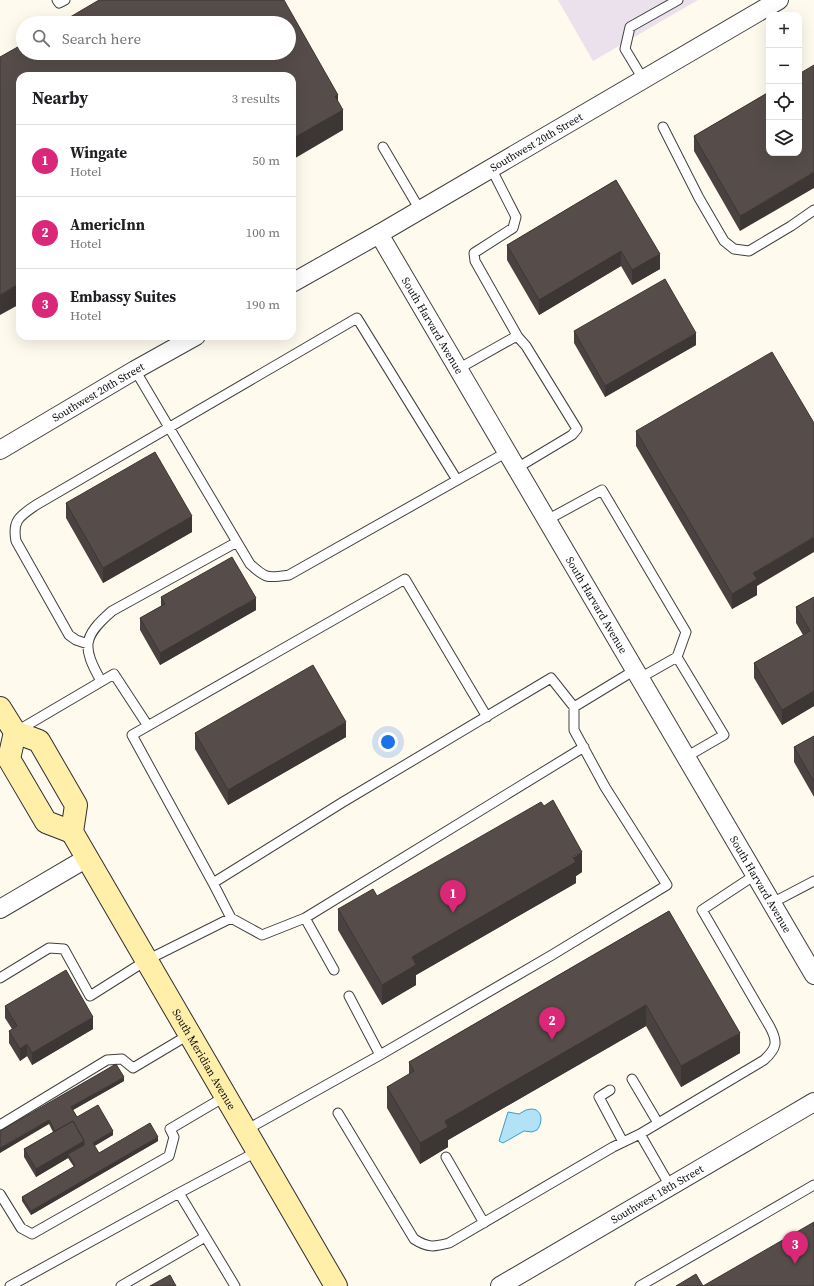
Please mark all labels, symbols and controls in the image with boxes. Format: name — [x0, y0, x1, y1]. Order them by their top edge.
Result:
map controls — [766, 12, 802, 156]
button: + — [766, 12, 802, 48]
search box — [16, 16, 296, 60]
icon: search — [30, 27, 52, 49]
text: Search here — [62, 28, 141, 49]
button: − — [766, 48, 802, 84]
button: locate — [766, 84, 802, 120]
text: Nearby — [32, 86, 88, 110]
text: 3 results — [232, 90, 280, 107]
street label: Southwest 20th Street — [487, 109, 586, 175]
button: layers — [766, 120, 802, 156]
text: Wingate — [70, 142, 127, 163]
text: 1 — [41, 152, 49, 169]
text: 50 m — [252, 152, 280, 169]
text: Hotel — [70, 163, 102, 180]
text: AmericInn — [70, 214, 145, 235]
text: 2 — [41, 224, 49, 241]
text: 100 m — [246, 224, 280, 241]
text: Hotel — [70, 235, 102, 252]
street label: South Harvard Avenue — [398, 274, 467, 377]
text: Embassy Suites — [70, 286, 176, 307]
text: 3 — [41, 296, 49, 313]
text: 190 m — [246, 296, 280, 313]
text: Hotel — [70, 307, 102, 324]
street label: Southwest 20th Street — [49, 359, 148, 425]
street label: South Harvard Avenue — [562, 554, 631, 657]
your location — [378, 732, 398, 752]
street label: South Harvard Avenue — [726, 833, 795, 936]
pin: 1 — [440, 880, 466, 913]
street label: South Meridian Avenue — [168, 1006, 239, 1113]
pin: 2 — [539, 1007, 565, 1040]
street label: Southwest 18th Street — [608, 1161, 707, 1227]
pin: 3 — [782, 1231, 808, 1264]

